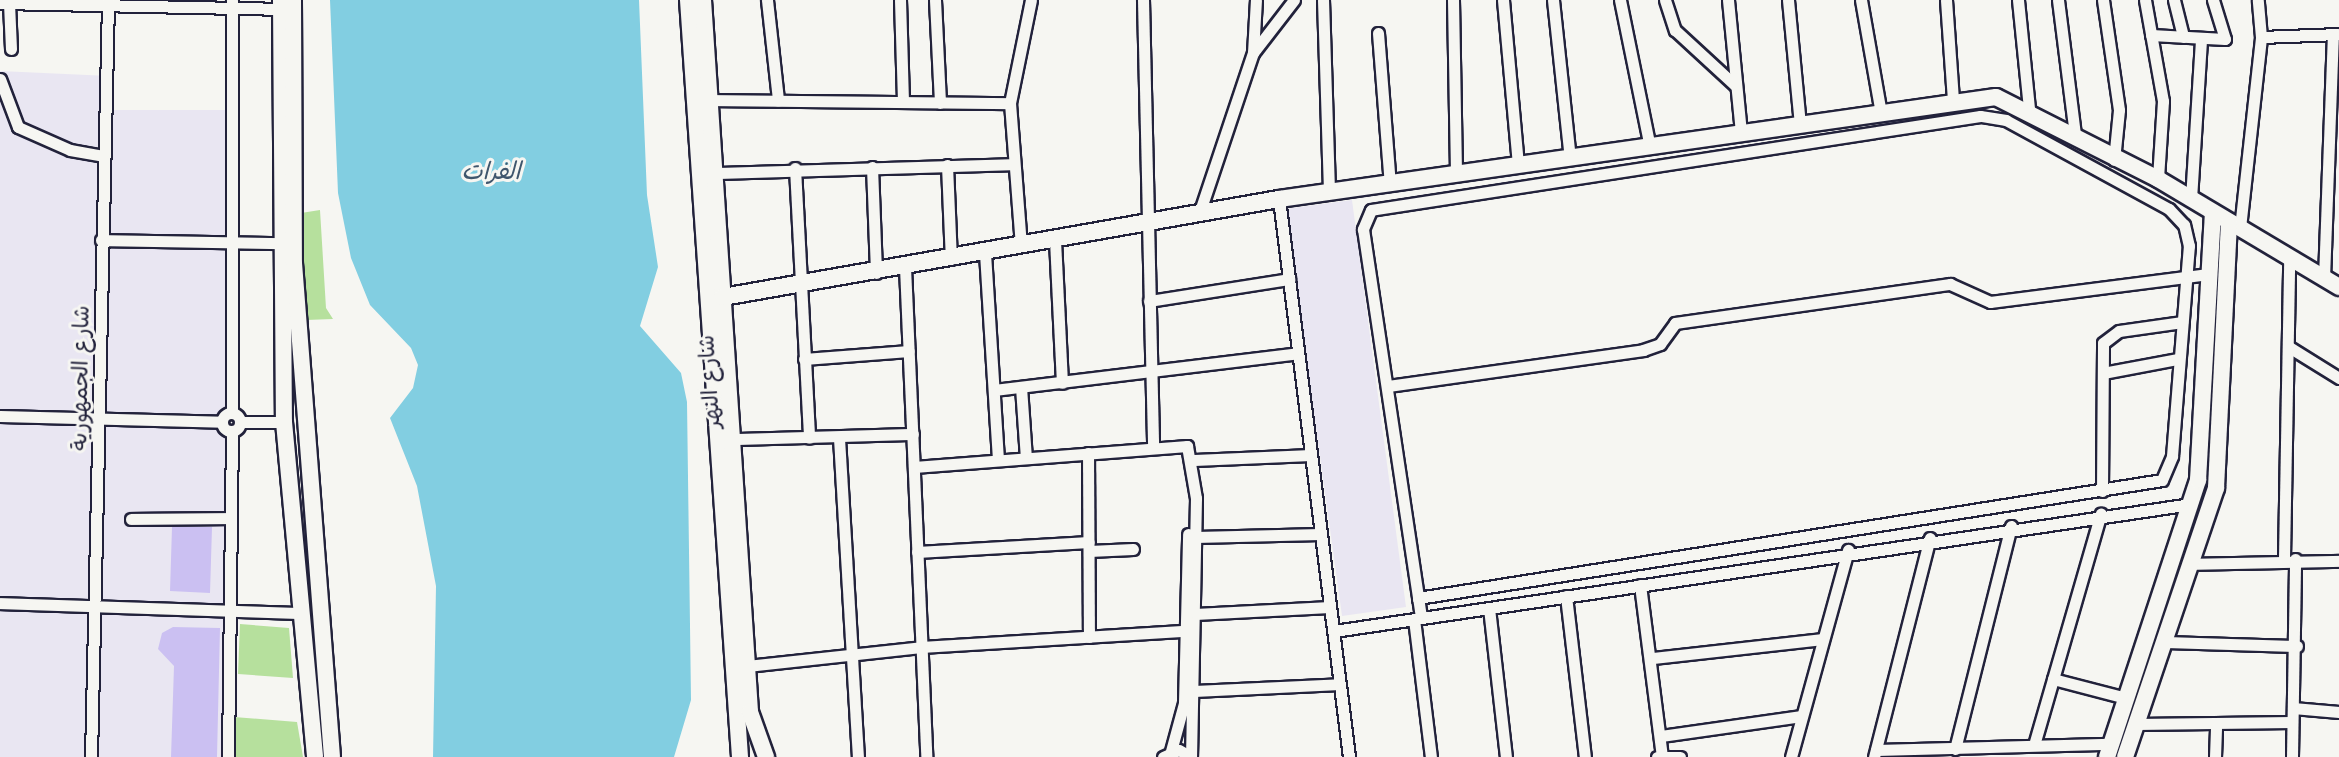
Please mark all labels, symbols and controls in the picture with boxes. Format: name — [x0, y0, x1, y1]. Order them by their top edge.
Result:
water label: الفرات — [462, 156, 520, 184]
street label: شارع الجمهورية — [64, 305, 92, 451]
street label: شارع النهر — [691, 334, 723, 430]

